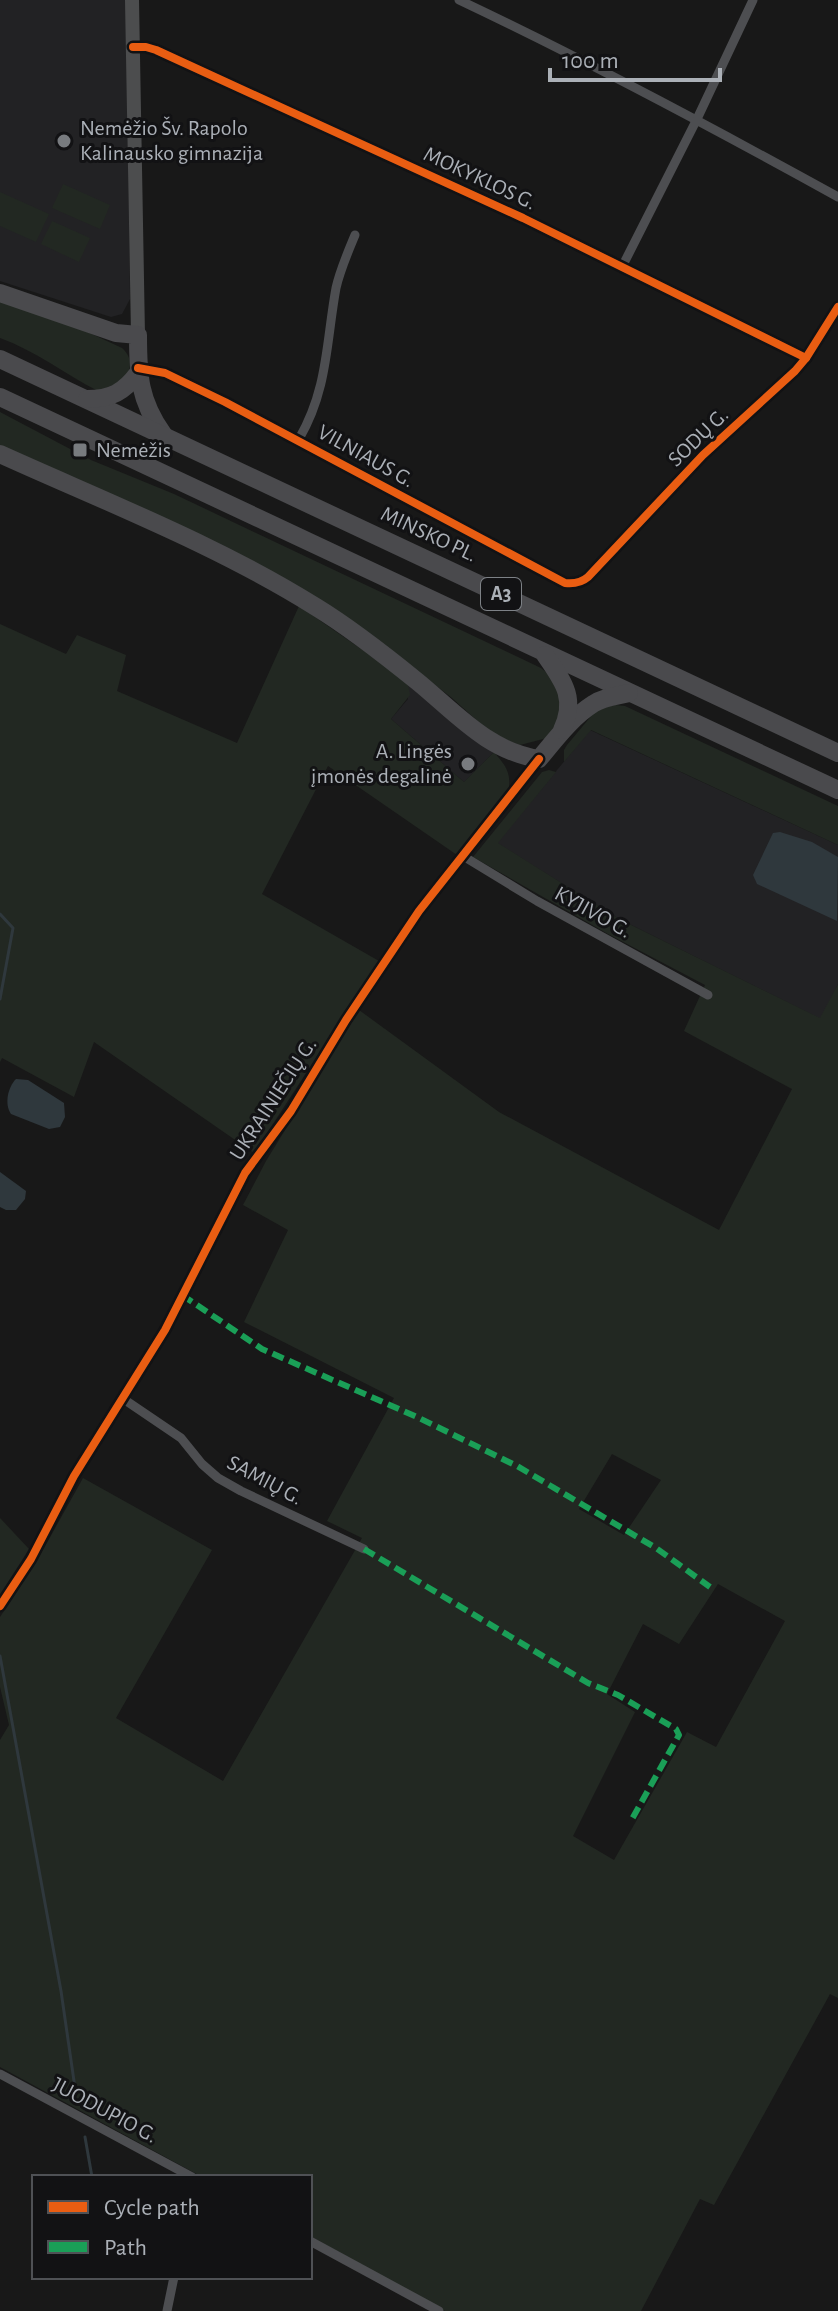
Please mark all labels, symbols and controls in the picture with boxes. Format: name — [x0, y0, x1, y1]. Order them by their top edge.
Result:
scale bar — [550, 32, 720, 82]
text: 100 m — [562, 49, 619, 73]
place label: Nemėžio Šv. Rapolo Kalinausko gimnazija — [80, 116, 263, 164]
marker: Nemėžio Šv. Rapolo Kalinausko gimnazija — [55, 132, 73, 150]
street label: MOKYKLOS G. — [420, 142, 540, 214]
street label: SODŲ G. — [664, 403, 732, 471]
street label: VILNIAUS G. — [314, 421, 418, 491]
place label: Nemėžis — [96, 439, 171, 461]
marker: Nemėžis — [71, 441, 89, 459]
street label: MINSKO PL. — [377, 502, 481, 566]
road number: A3 — [481, 578, 521, 610]
place label: A. Lingės įmonės degalinė — [311, 740, 452, 787]
marker: A. Lingės įmonės degalinė — [459, 755, 477, 773]
street label: KYJIVO G. — [551, 882, 635, 942]
street label: UKRAINIEČIŲ G. — [225, 1033, 321, 1164]
street label: SAMIŲ G. — [224, 1451, 306, 1509]
street label: JUODUPIO G. — [49, 2073, 161, 2147]
legend — [32, 2175, 312, 2279]
text: Cycle path — [104, 2196, 200, 2220]
text: Path — [104, 2236, 147, 2260]

